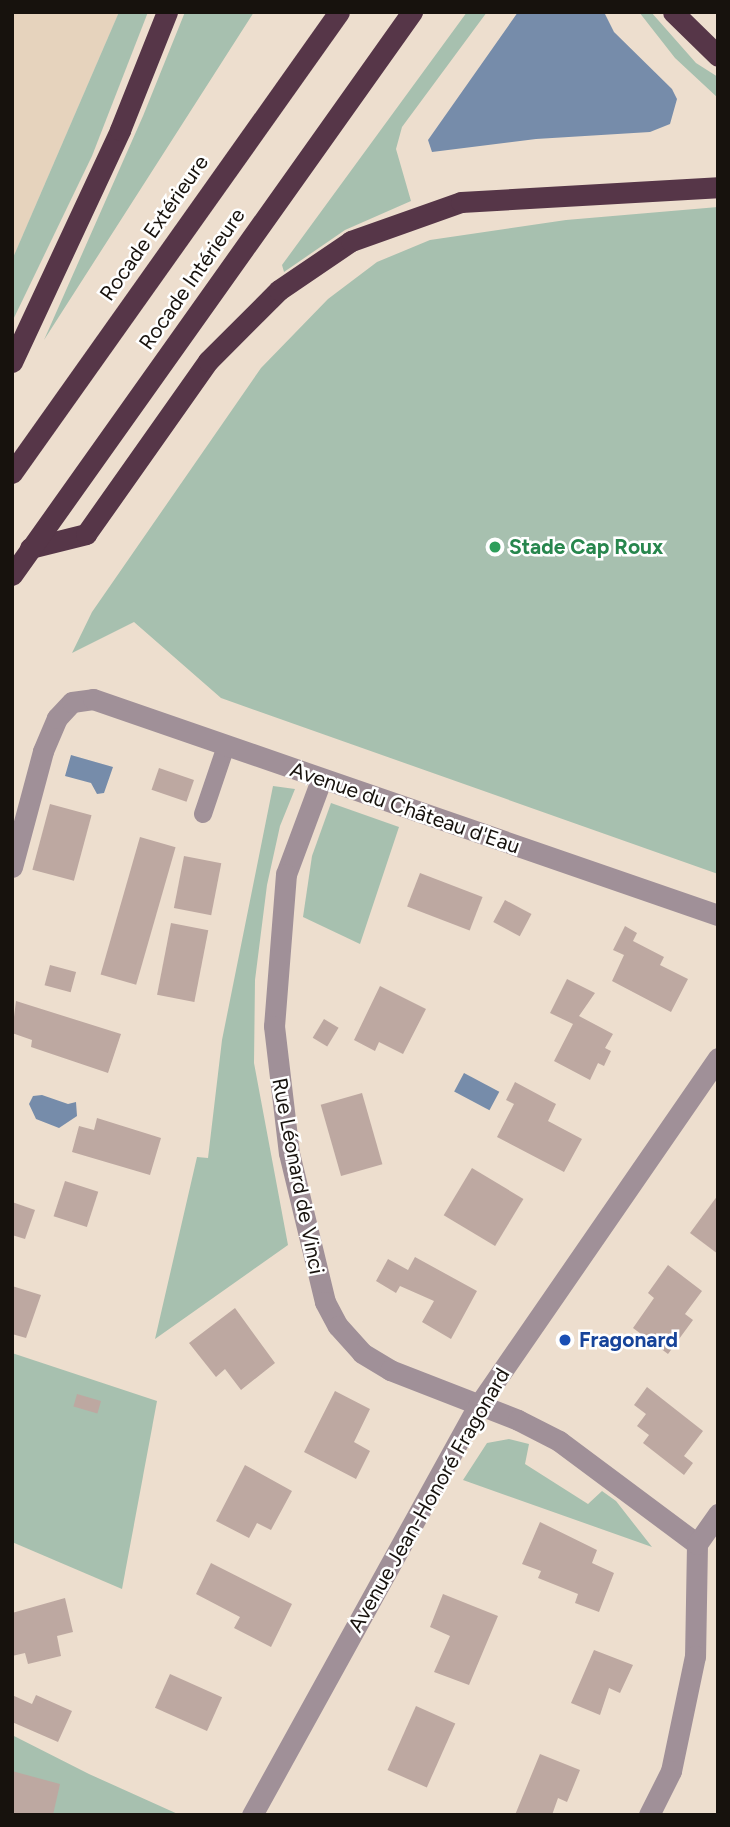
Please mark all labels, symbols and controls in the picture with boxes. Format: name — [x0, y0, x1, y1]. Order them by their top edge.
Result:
street label: Rocade Extérieure — [94, 150, 214, 306]
street label: Rocade Intérieure — [134, 203, 250, 355]
place label: Stade Cap Roux — [509, 534, 663, 560]
marker: Stade Cap Roux — [487, 539, 503, 555]
street label: Avenue du Château d'Eau — [287, 757, 523, 859]
street label: Rue Léonard de Vinci — [267, 1076, 329, 1276]
place label: Fragonard — [579, 1327, 678, 1353]
marker: Fragonard — [557, 1332, 573, 1348]
street label: Avenue Jean-Honoré Fragonard — [343, 1364, 515, 1636]

